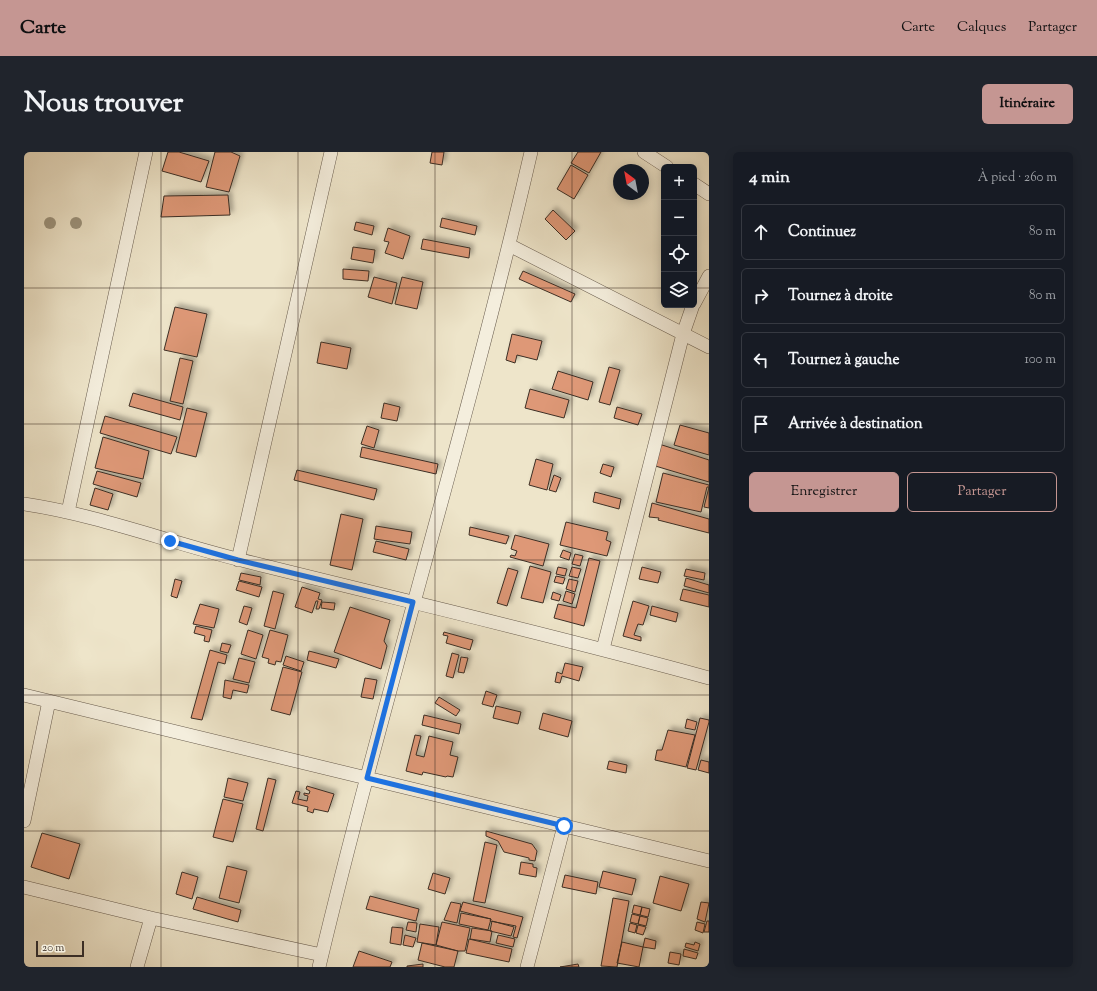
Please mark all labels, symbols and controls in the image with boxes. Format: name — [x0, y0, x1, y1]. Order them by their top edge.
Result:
text: Carte — [20, 15, 66, 42]
text: Carte — [901, 18, 935, 38]
text: Calques — [957, 18, 1006, 38]
text: Partager — [1028, 18, 1077, 38]
text: Nous trouver — [24, 84, 183, 124]
button: Itinéraire — [982, 84, 1073, 124]
north arrow — [613, 164, 649, 200]
map controls — [661, 164, 697, 308]
button: + — [661, 164, 697, 200]
text: 4 min — [749, 166, 790, 190]
text: À pied · 260 m — [978, 169, 1057, 187]
button: − — [661, 200, 697, 236]
icon: ahead — [750, 221, 772, 243]
text: Continuez — [788, 222, 856, 243]
text: 80 m — [1029, 223, 1056, 241]
button: locate — [661, 236, 697, 272]
button: layers — [661, 272, 697, 308]
icon: right — [750, 285, 772, 307]
text: Tournez à droite — [788, 286, 893, 307]
text: 80 m — [1029, 287, 1056, 305]
icon: left — [750, 349, 772, 371]
text: Tournez à gauche — [788, 350, 899, 371]
text: 100 m — [1024, 351, 1056, 369]
icon: arrive — [750, 413, 772, 435]
text: Arrivée à destination — [788, 414, 923, 435]
button: Enregistrer — [749, 472, 899, 512]
button: Partager — [907, 472, 1057, 512]
route end — [161, 532, 179, 550]
route start — [555, 817, 573, 835]
scale bar — [36, 939, 84, 958]
text: 20 m — [42, 940, 64, 956]

